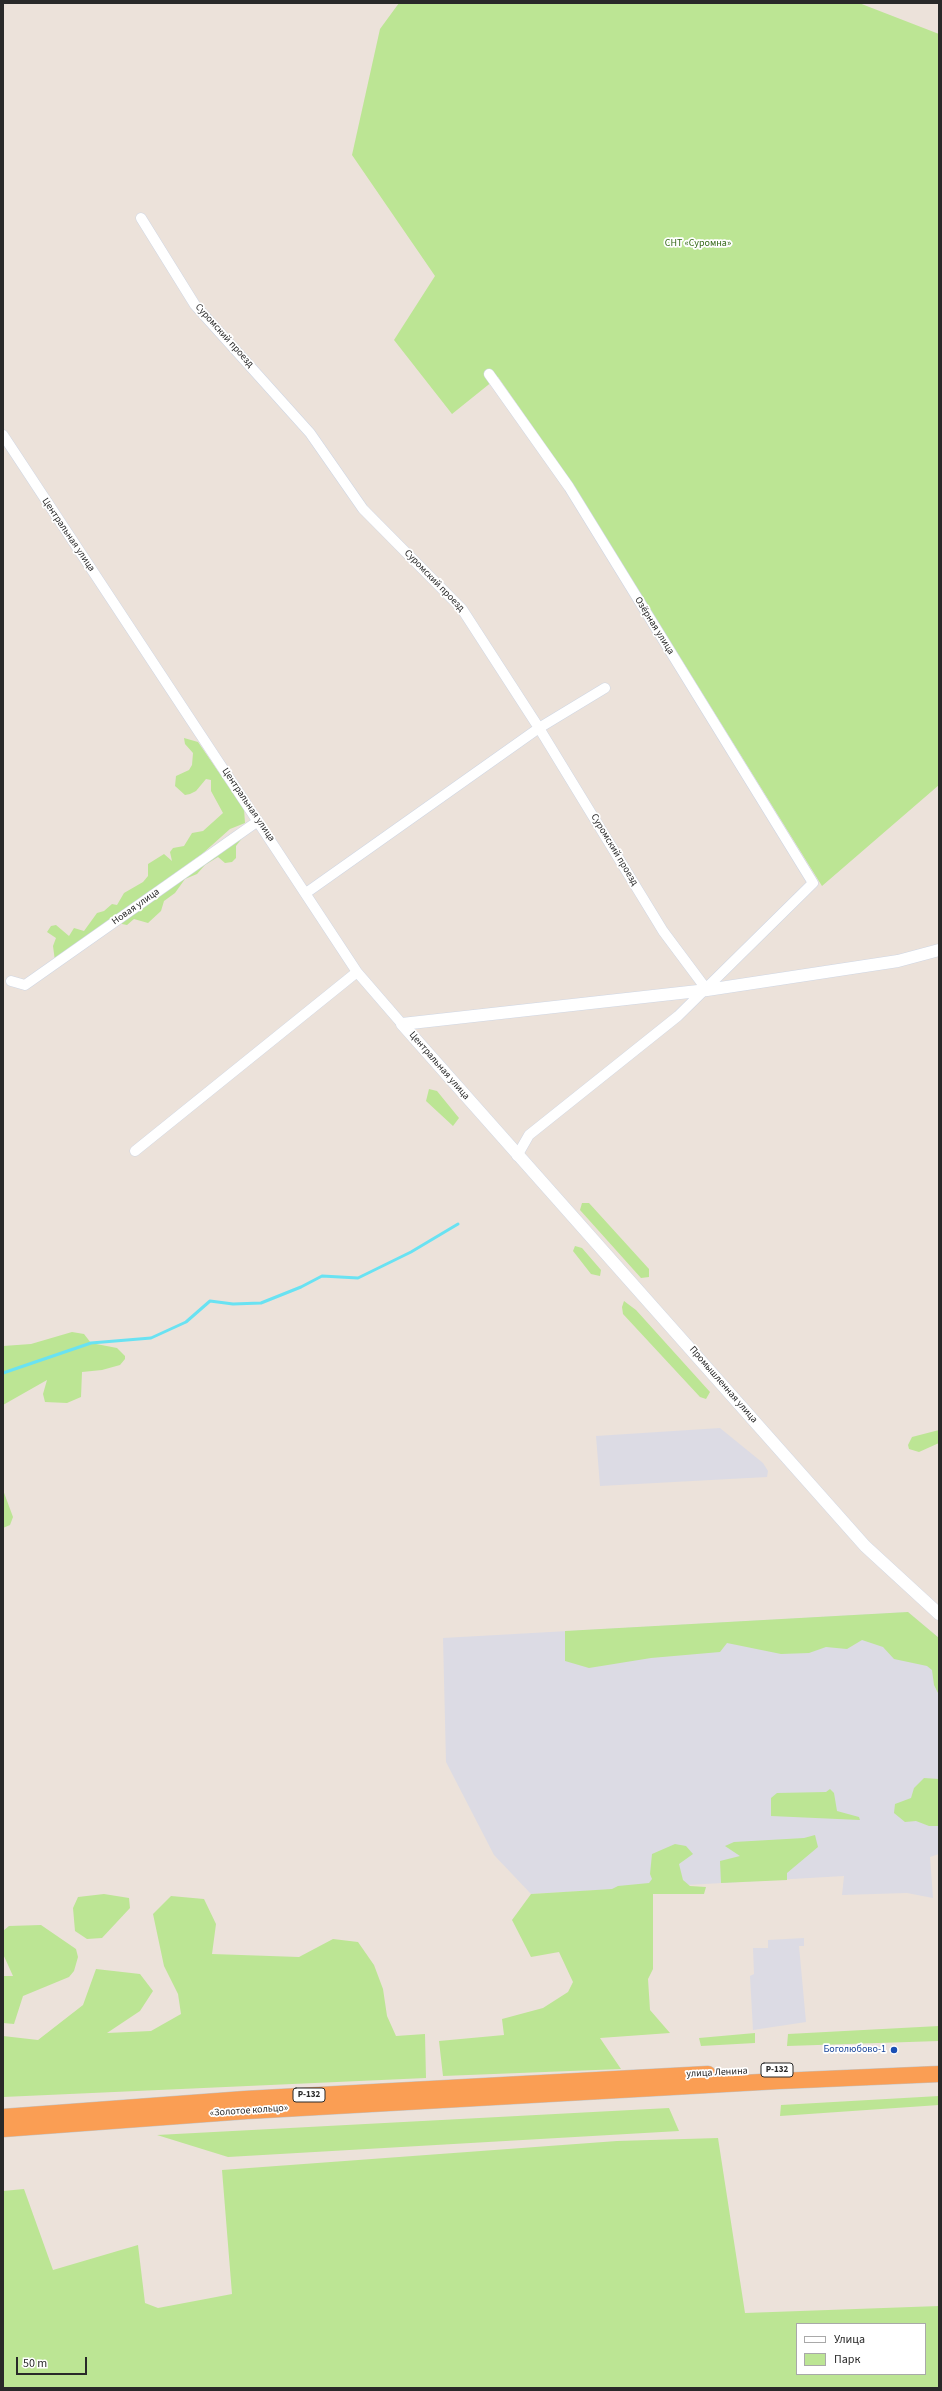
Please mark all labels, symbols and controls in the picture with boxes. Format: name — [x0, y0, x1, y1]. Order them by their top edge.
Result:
park label: СНТ «Суромна» — [665, 238, 731, 250]
street label: Суромский проезд — [192, 302, 256, 370]
street label: Центральная улица — [39, 496, 97, 574]
street label: Суромский проезд — [401, 547, 467, 615]
street label: Озёрная улица — [632, 595, 676, 657]
street label: Центральная улица — [219, 766, 277, 844]
street label: Суромский проезд — [588, 812, 640, 888]
street label: Новая улица — [110, 886, 162, 928]
street label: Центральная улица — [406, 1029, 472, 1103]
street label: Промышленная улица — [686, 1344, 760, 1426]
place label: Боголюбово-1 — [823, 2044, 886, 2056]
marker: Боголюбово-1 — [889, 2045, 899, 2055]
road number: Р-132 — [761, 2063, 793, 2077]
street label: улица Ленина — [686, 2065, 748, 2081]
road number: Р-132 — [293, 2088, 325, 2102]
street label: «Золотое кольцо» — [210, 2102, 288, 2120]
legend — [796, 2323, 926, 2375]
text: Улица — [834, 2331, 865, 2348]
scale bar — [18, 2349, 89, 2375]
text: Парк — [834, 2351, 860, 2368]
text: 50 m — [23, 2355, 47, 2372]

